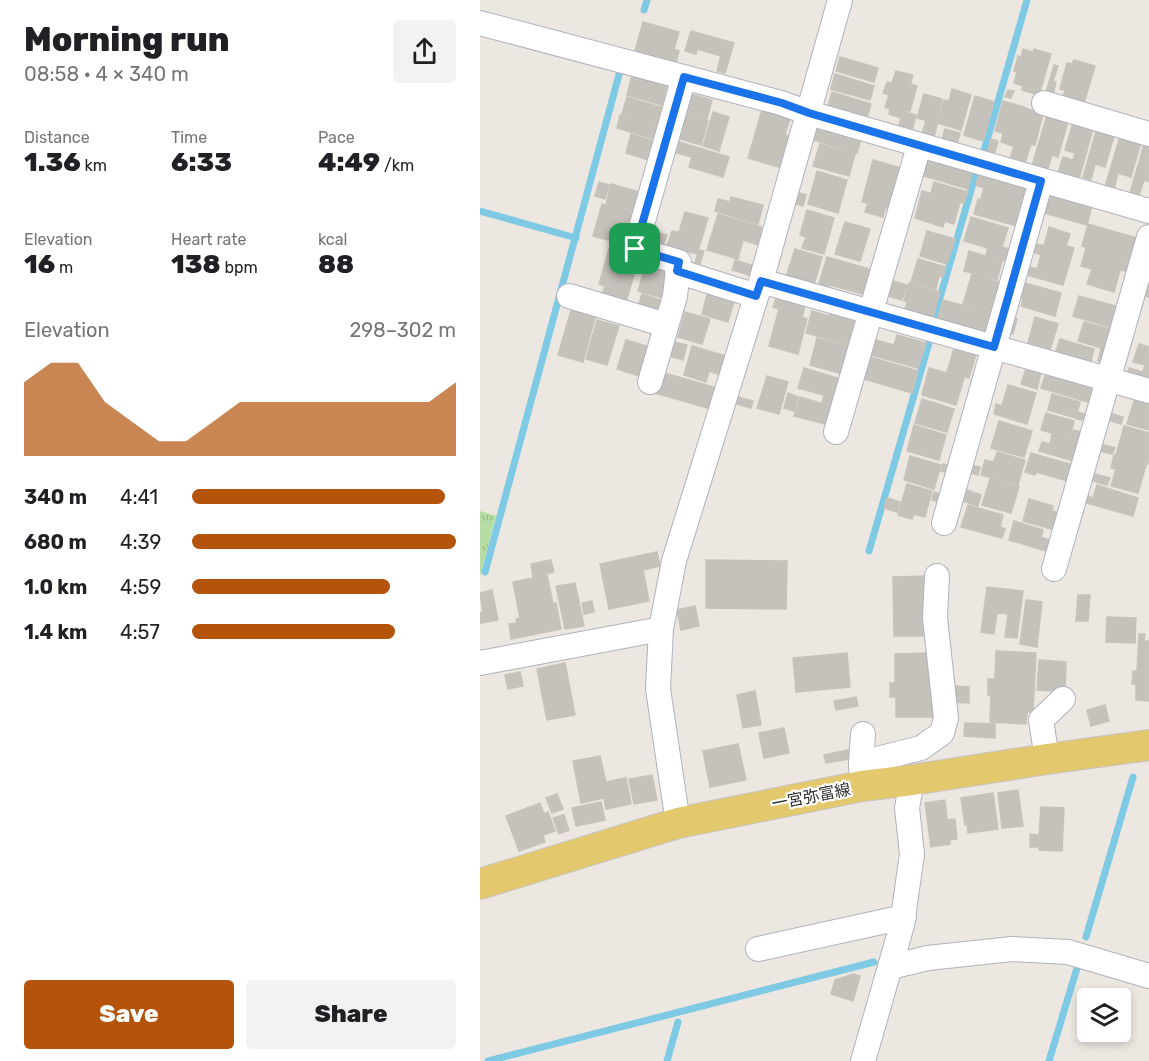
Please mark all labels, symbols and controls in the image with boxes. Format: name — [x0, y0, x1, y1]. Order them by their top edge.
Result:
text: Morning run — [24, 20, 229, 59]
button: share — [393, 20, 456, 83]
text: 08:58 · 4 × 340 m — [24, 62, 189, 86]
text: Distance — [24, 128, 90, 147]
text: Time — [171, 128, 207, 147]
text: Pace — [318, 128, 355, 147]
text: 1.36 — [24, 147, 81, 178]
text: 6:33 — [171, 147, 232, 178]
text: 4:49 — [318, 147, 380, 178]
text: km — [81, 156, 107, 175]
text: /km — [380, 156, 414, 175]
pin — [609, 223, 660, 274]
text: Elevation — [24, 230, 93, 249]
text: Heart rate — [171, 230, 246, 249]
text: kcal — [318, 230, 347, 249]
icon: arrive — [618, 232, 651, 265]
text: 16 — [24, 249, 55, 280]
text: 138 — [171, 249, 221, 280]
text: 88 — [318, 249, 354, 280]
text: m — [55, 258, 73, 277]
text: bpm — [221, 258, 258, 277]
text: Elevation — [24, 318, 110, 342]
text: 298–302 m — [349, 318, 456, 342]
text: 340 m — [24, 485, 87, 509]
text: 4:41 — [120, 485, 158, 509]
text: 680 m — [24, 530, 87, 554]
text: 4:39 — [120, 530, 161, 554]
text: 1.0 km — [24, 575, 87, 599]
text: 4:59 — [120, 575, 161, 599]
text: 1.4 km — [24, 620, 87, 644]
text: 4:57 — [120, 620, 160, 644]
street label: 一宮弥富線 — [770, 780, 852, 813]
button: Save — [24, 980, 234, 1049]
button: Share — [246, 980, 456, 1049]
map controls — [1077, 988, 1131, 1042]
button: layers — [1077, 988, 1131, 1042]

